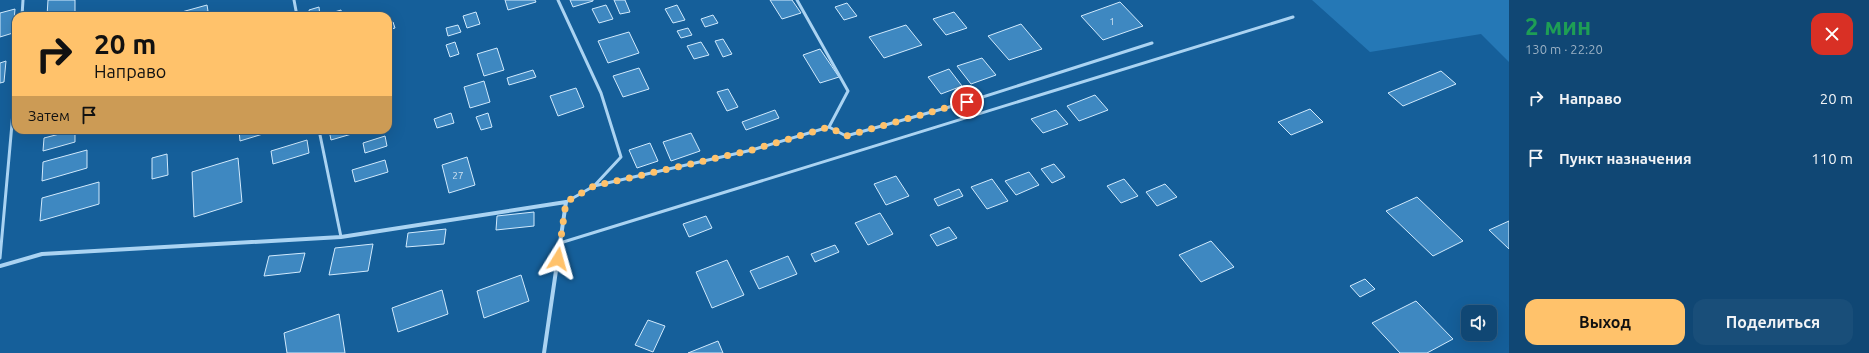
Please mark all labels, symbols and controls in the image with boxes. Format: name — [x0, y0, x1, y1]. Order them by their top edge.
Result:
text: 2 мин — [1525, 13, 1591, 40]
button: close — [1811, 13, 1853, 55]
house number: 1 — [1109, 16, 1115, 27]
icon: right — [28, 28, 80, 80]
text: 20 m — [94, 28, 156, 59]
text: 130 m · 22:20 — [1525, 42, 1603, 56]
text: Направо — [94, 61, 166, 81]
pin — [950, 85, 984, 119]
icon: right — [1525, 87, 1547, 109]
text: Направо — [1559, 90, 1622, 107]
text: 20 m — [1820, 90, 1853, 107]
icon: arrive — [956, 91, 978, 113]
icon: arrive — [78, 104, 100, 126]
text: Затем — [28, 107, 70, 124]
icon: arrive — [1525, 147, 1547, 169]
text: Пункт назначения — [1559, 150, 1692, 167]
text: 110 m — [1811, 150, 1853, 167]
house number: 27 — [452, 170, 464, 181]
position arrow — [537, 238, 579, 280]
button: Выход — [1525, 299, 1685, 345]
button: Поделиться — [1693, 299, 1853, 345]
map controls — [1461, 305, 1497, 341]
button: sound — [1461, 305, 1497, 341]

